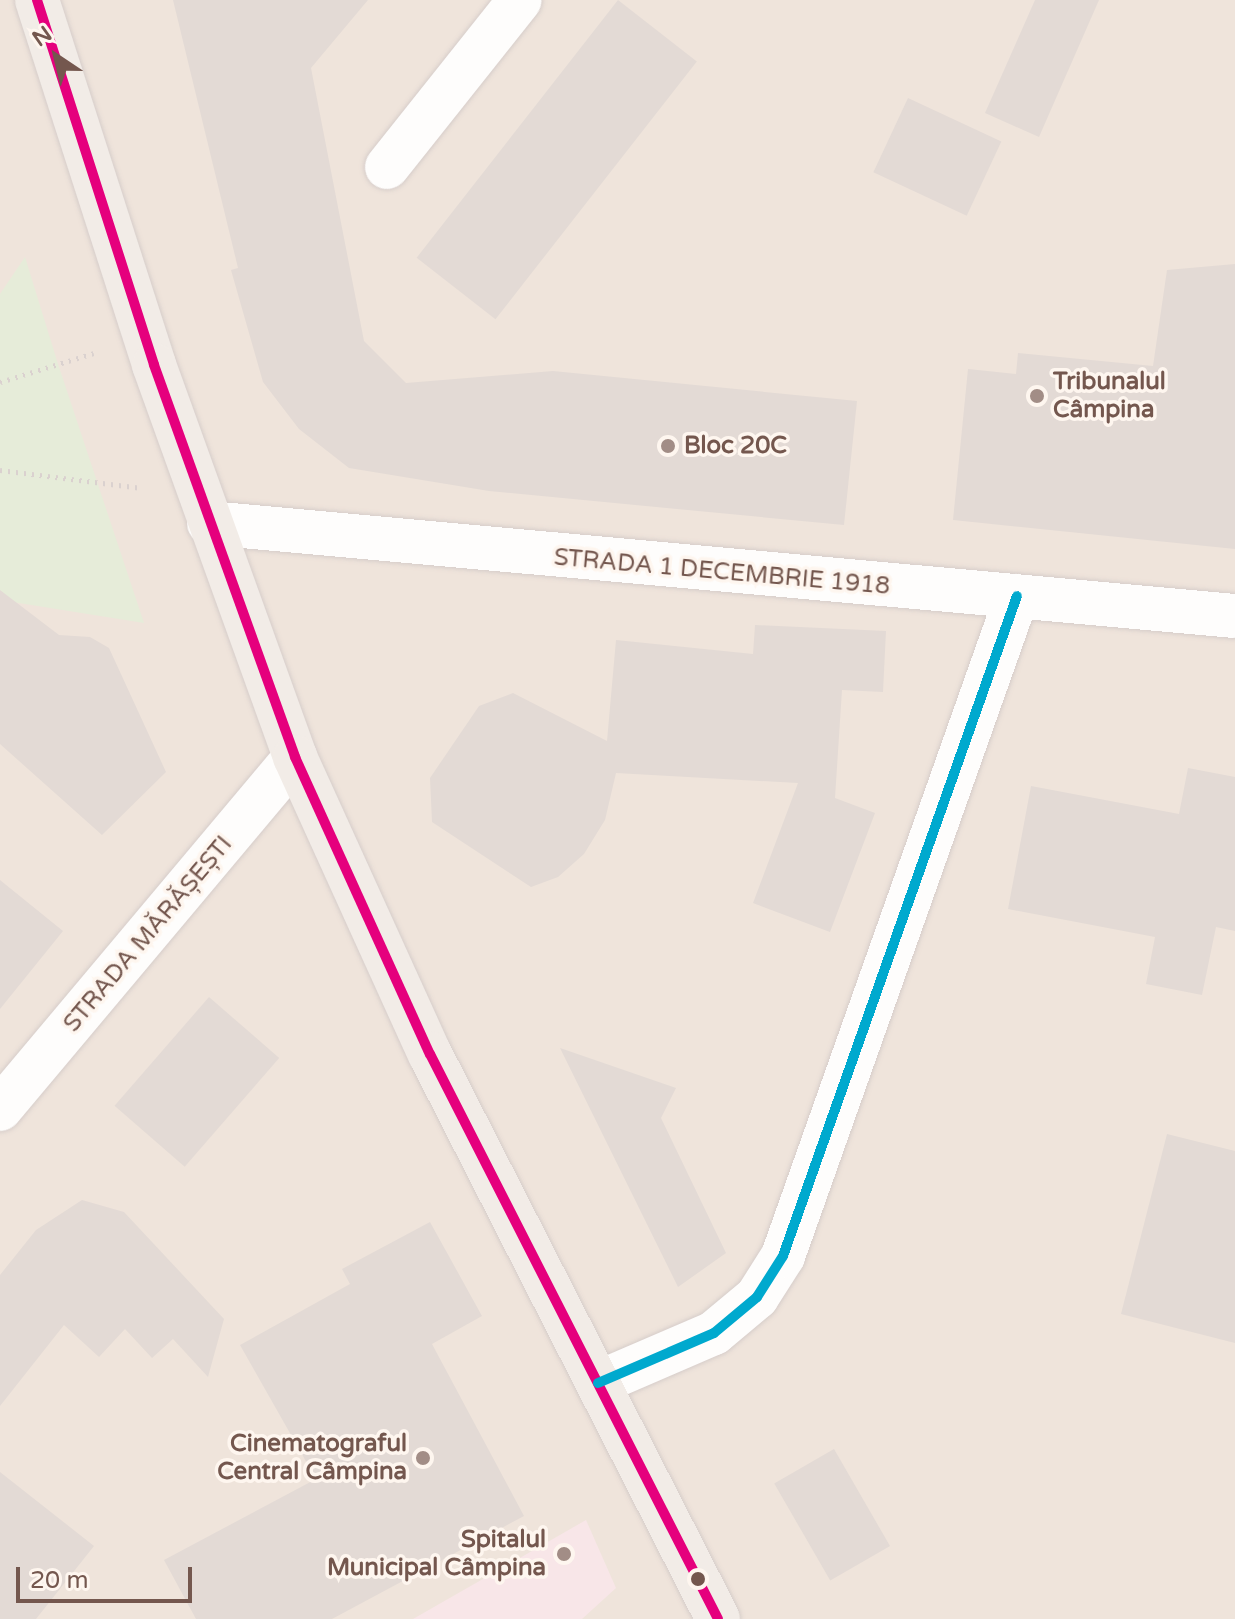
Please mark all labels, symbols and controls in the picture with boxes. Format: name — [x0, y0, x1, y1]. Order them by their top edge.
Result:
north arrow — [16, 16, 96, 96]
text: N — [28, 21, 57, 52]
place label: Tribunalul Câmpina — [1053, 368, 1166, 424]
marker: Tribunalul Câmpina — [1028, 387, 1046, 405]
place label: Bloc 20C — [684, 432, 787, 460]
marker: Bloc 20C — [659, 437, 677, 455]
street label: STRADA 1 DECEMBRIE 1918 — [553, 543, 891, 601]
street label: STRADA MĂRĂȘEȘTI — [58, 830, 238, 1038]
place label: Cinematograful Central Câmpina — [217, 1430, 407, 1486]
marker: Cinematograful Central Câmpina — [414, 1449, 432, 1467]
place label: Spitalul Municipal Câmpina — [327, 1526, 546, 1582]
marker: Spitalul Municipal Câmpina — [553, 1543, 575, 1565]
scale bar — [20, 1551, 196, 1601]
text: 20 m — [30, 1566, 88, 1595]
unlabelled marker — [690, 1571, 706, 1587]

